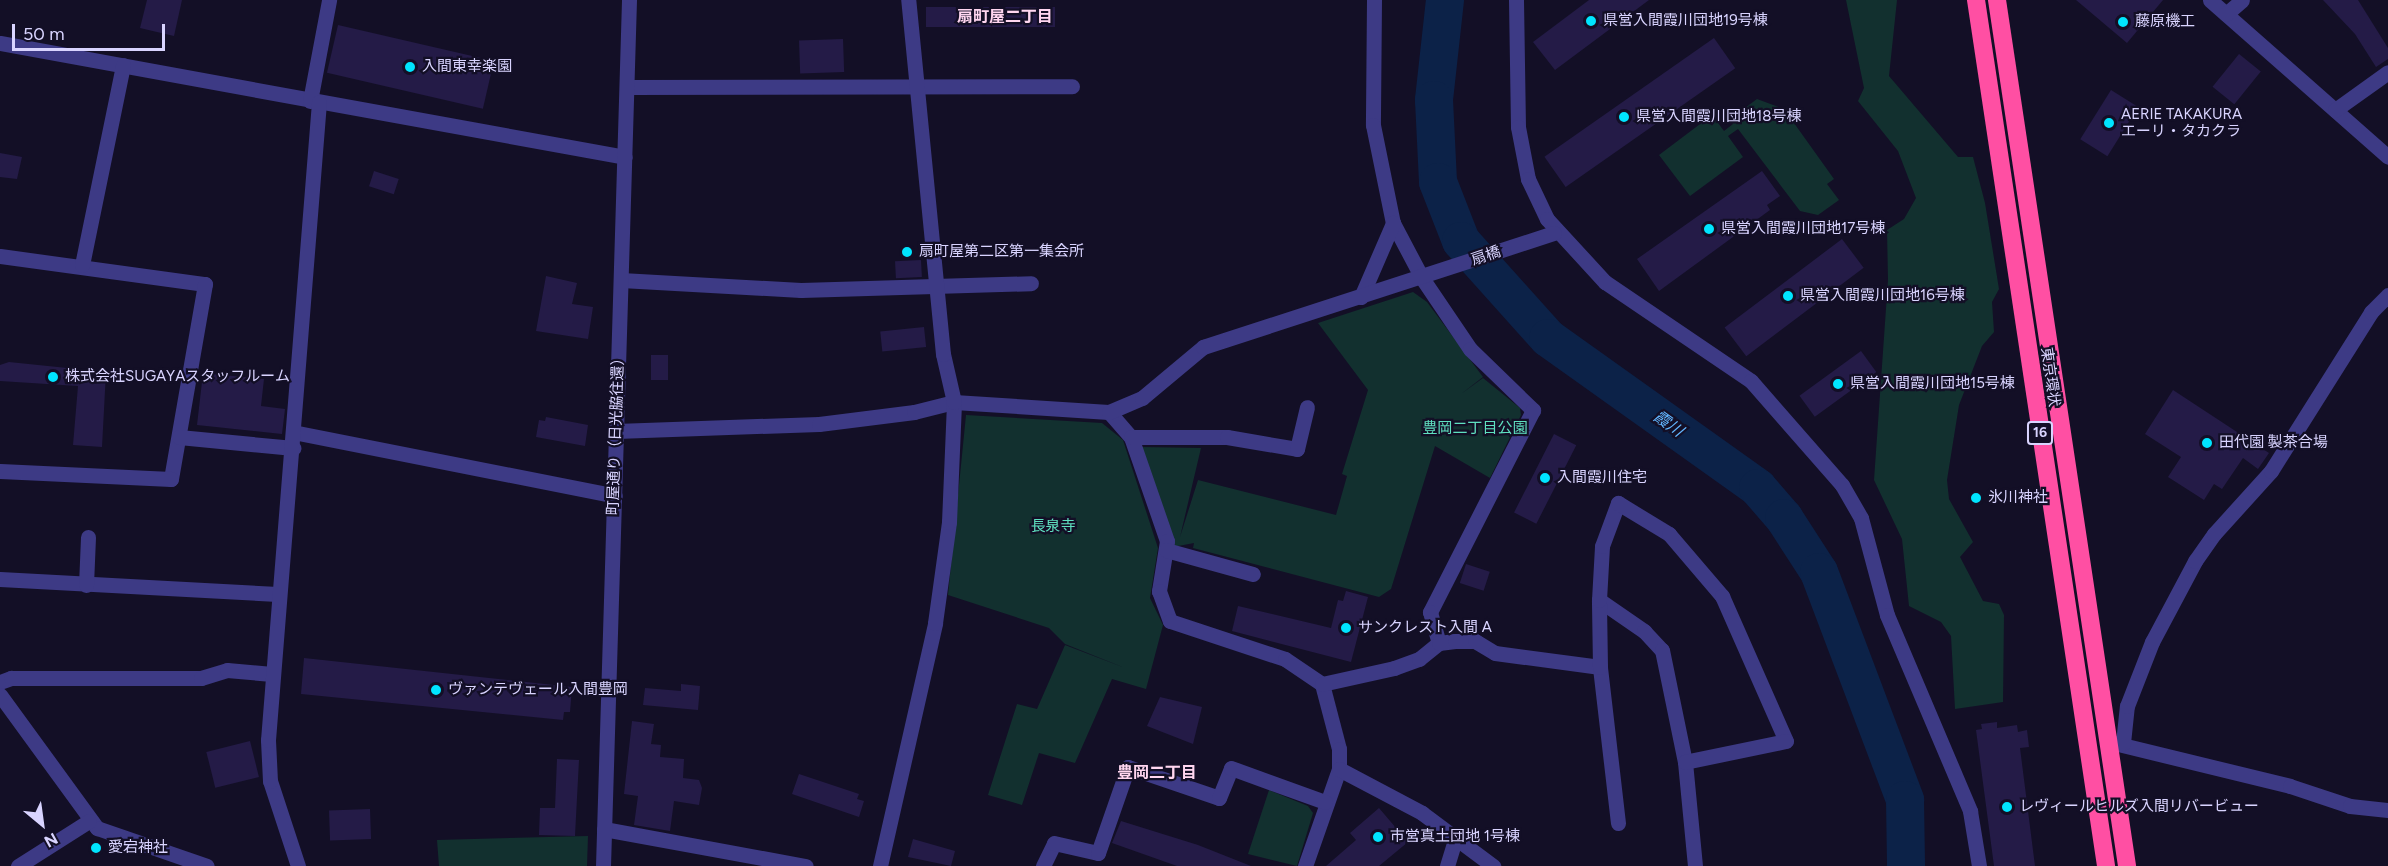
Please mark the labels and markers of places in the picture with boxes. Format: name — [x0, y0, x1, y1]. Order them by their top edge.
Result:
place label: 県営入間霞川団地19号棟 — [1603, 12, 1768, 30]
place label: 藤原機工 — [2135, 13, 2195, 31]
marker: 県営入間霞川団地19号棟 — [1584, 14, 1598, 28]
marker: 藤原機工 — [2116, 15, 2130, 29]
place label: 入間東幸楽園 — [422, 58, 512, 76]
marker: 入間東幸楽園 — [403, 60, 417, 74]
place label: AERIE TAKAKURA エーリ・タカクラ — [2121, 105, 2242, 140]
place label: 県営入間霞川団地18号棟 — [1636, 108, 1801, 126]
marker: 県営入間霞川団地18号棟 — [1617, 110, 1631, 124]
marker: AERIE TAKAKURA エーリ・タカクラ — [2102, 116, 2116, 130]
place label: 県営入間霞川団地17号棟 — [1721, 220, 1885, 238]
marker: 県営入間霞川団地17号棟 — [1702, 222, 1716, 236]
place label: 扇町屋第二区第一集会所 — [919, 243, 1084, 261]
marker: 扇町屋第二区第一集会所 — [900, 245, 914, 259]
place label: 県営入間霞川団地16号棟 — [1800, 287, 1965, 305]
marker: 県営入間霞川団地16号棟 — [1781, 289, 1795, 303]
place label: 株式会社SUGAYAスタッフルーム — [65, 368, 290, 386]
marker: 株式会社SUGAYAスタッフルーム — [46, 370, 60, 384]
place label: 県営入間霞川団地15号棟 — [1850, 375, 2015, 393]
marker: 県営入間霞川団地15号棟 — [1831, 377, 1845, 391]
place label: 田代園 製茶合場 — [2219, 434, 2328, 452]
marker: 田代園 製茶合場 — [2200, 436, 2214, 450]
place label: 入間霞川住宅 — [1557, 469, 1647, 487]
marker: 入間霞川住宅 — [1538, 471, 1552, 485]
place label: 氷川神社 — [1988, 489, 2048, 507]
marker: 氷川神社 — [1969, 491, 1983, 505]
place label: サンクレスト入間 A — [1358, 619, 1492, 637]
marker: サンクレスト入間 A — [1339, 621, 1353, 635]
place label: ヴァンテヴェール入間豊岡 — [448, 681, 628, 699]
marker: ヴァンテヴェール入間豊岡 — [429, 683, 443, 697]
place label: レヴィールヒルズ入間リバービュー — [2019, 798, 2259, 816]
marker: レヴィールヒルズ入間リバービュー — [2000, 800, 2014, 814]
place label: 市営真土団地 1号棟 — [1390, 828, 1520, 846]
marker: 市営真土団地 1号棟 — [1371, 830, 1385, 844]
place label: 愛宕神社 — [108, 839, 168, 857]
marker: 愛宕神社 — [89, 841, 103, 855]

